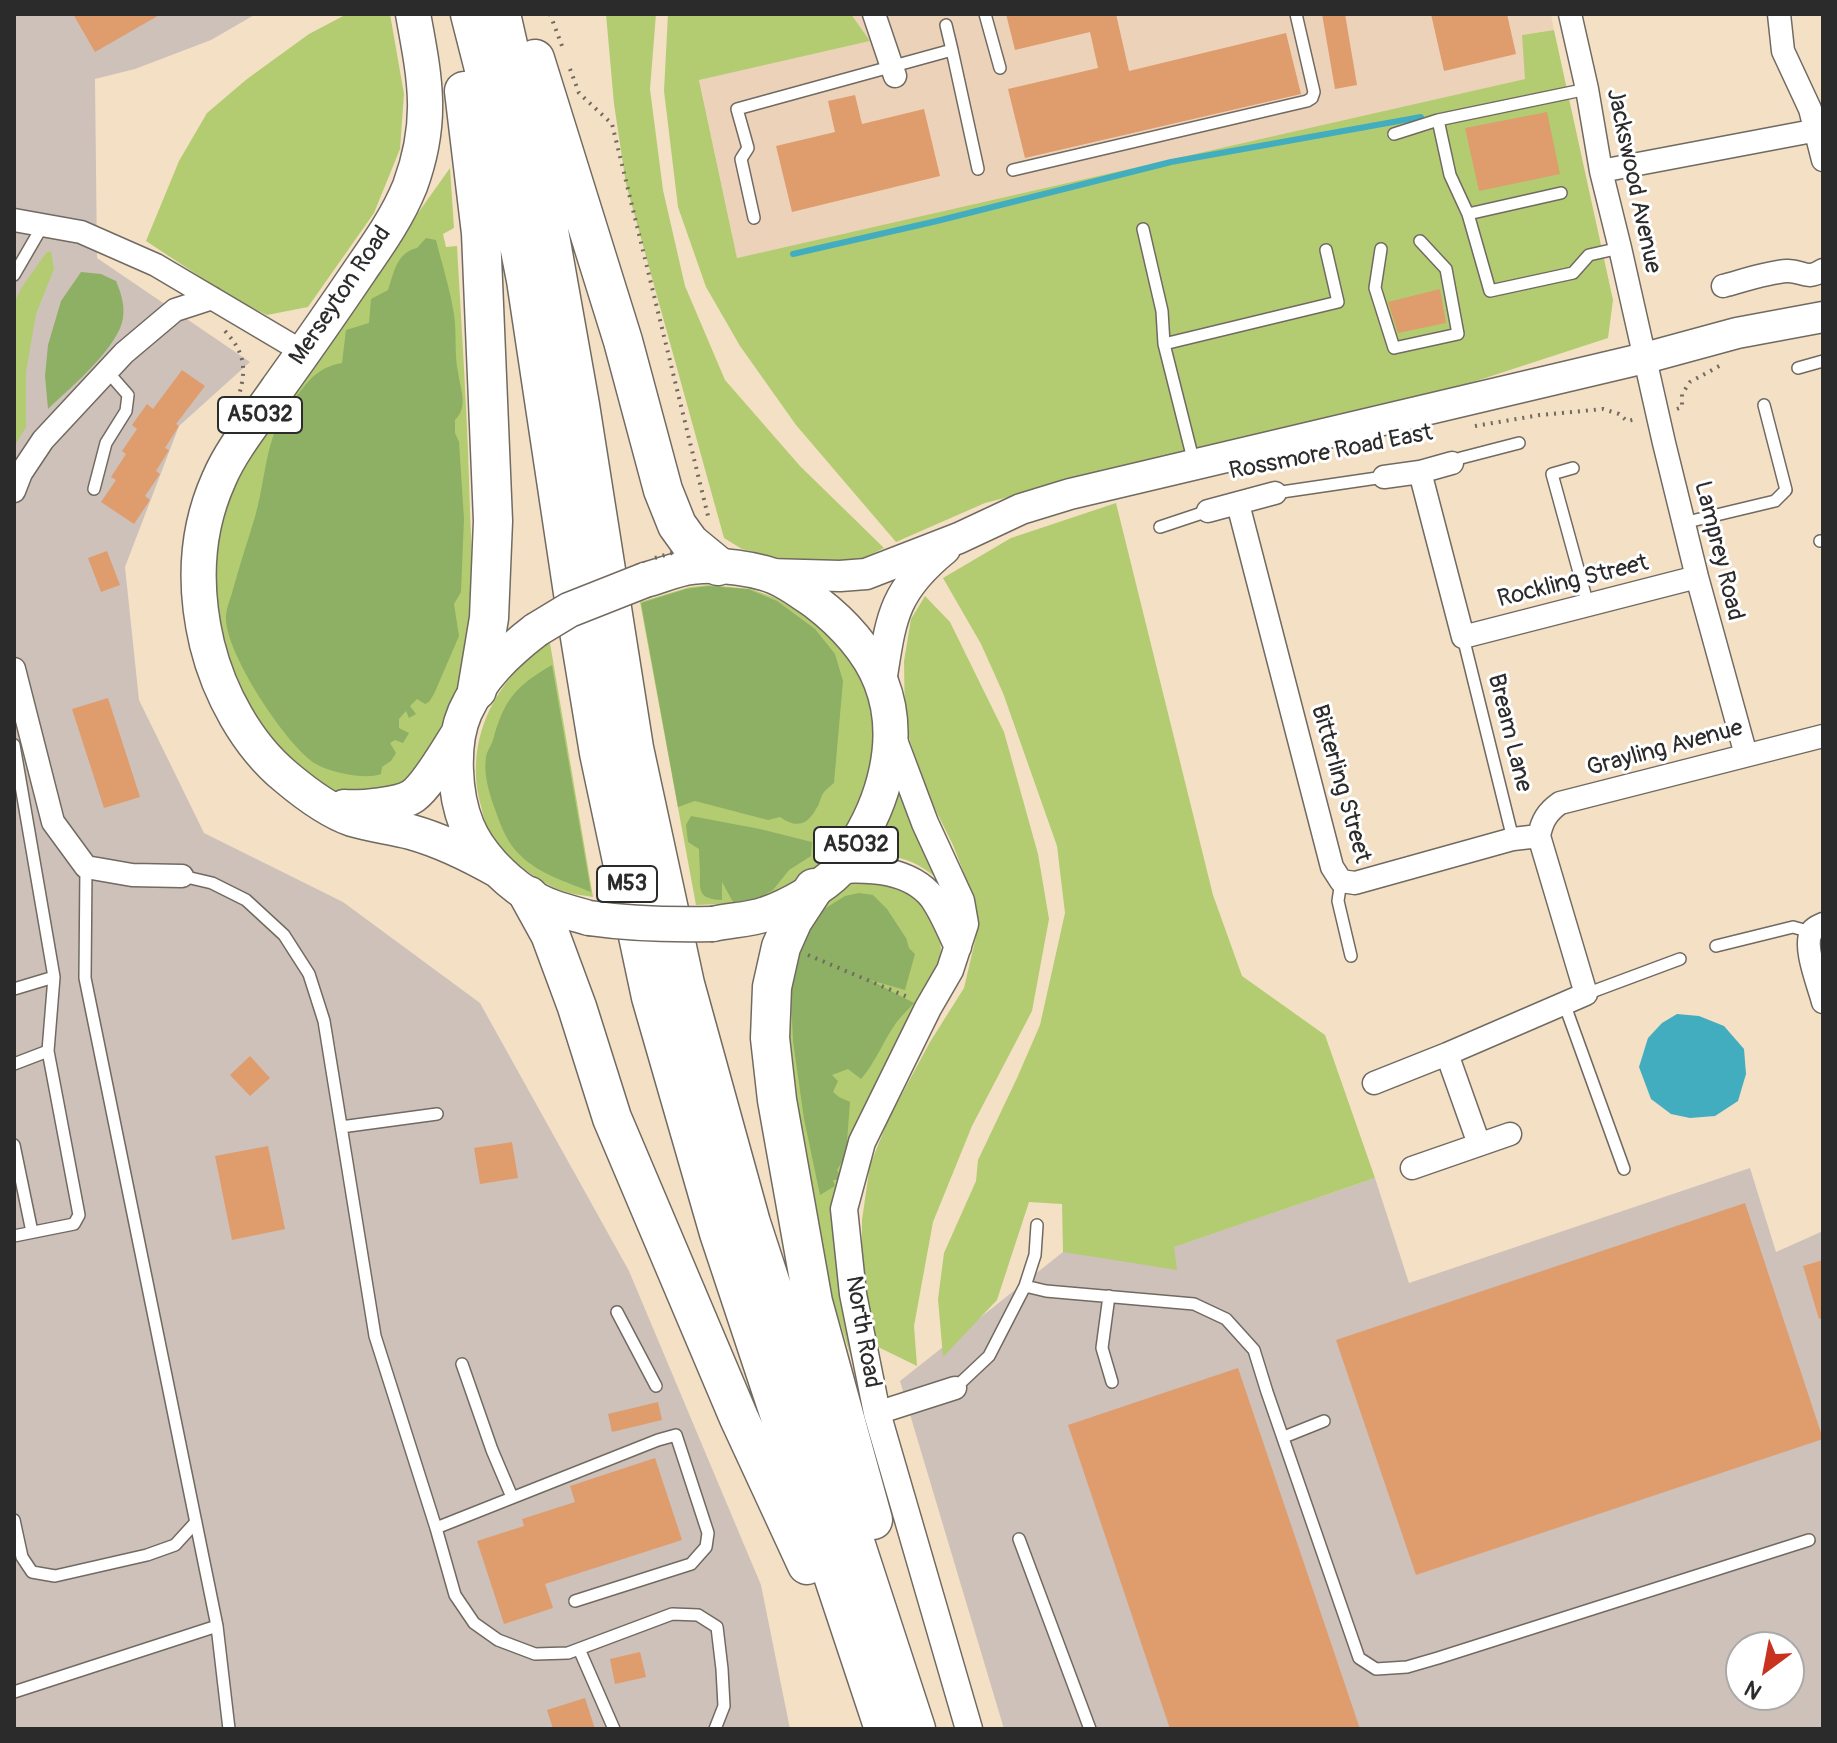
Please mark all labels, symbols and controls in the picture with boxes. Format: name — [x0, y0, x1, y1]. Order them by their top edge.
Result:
street label: Jackswood Avenue — [1599, 86, 1667, 276]
street label: Merseyton Road — [284, 221, 398, 371]
road number: A5032 — [218, 397, 302, 433]
street label: Rossmore Road East — [1227, 419, 1435, 487]
street label: Lamprey Road — [1687, 478, 1749, 624]
street label: Rockling Street — [1494, 549, 1652, 615]
street label: Bream Lane — [1480, 671, 1538, 795]
street label: Bitterling Street — [1304, 702, 1376, 866]
street label: Grayling Avenue — [1584, 714, 1746, 784]
road number: A5032 — [814, 827, 898, 863]
road number: M53 — [597, 866, 657, 902]
street label: North Road — [838, 1274, 886, 1390]
north arrow — [1725, 1631, 1805, 1711]
text: N — [1740, 1674, 1767, 1705]

